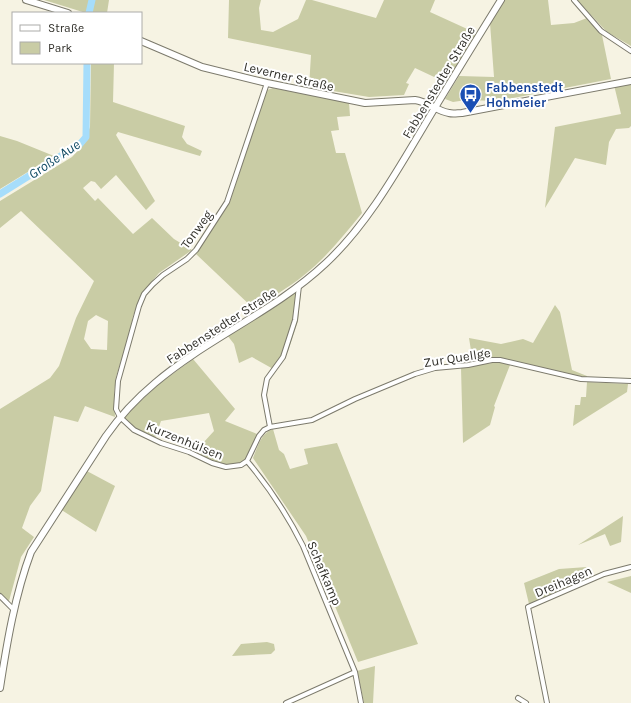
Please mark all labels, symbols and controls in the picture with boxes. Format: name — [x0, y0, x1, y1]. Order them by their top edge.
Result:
legend — [12, 12, 142, 64]
text: Straße — [48, 21, 84, 35]
street label: Fabbenstedter Straße — [399, 23, 478, 141]
text: Park — [48, 41, 73, 55]
street label: Leverner Straße — [242, 59, 336, 94]
place label: Fabbenstedt Hohmeier — [486, 80, 563, 110]
bus stop icon: Fabbenstedt Hohmeier — [458, 81, 484, 114]
water label: Große Aue — [25, 136, 84, 183]
street label: Tonweg — [177, 207, 216, 251]
street label: Fabbenstedter Straße — [163, 284, 279, 367]
street label: Zur Quellge — [422, 345, 492, 370]
street label: Kurzenhülsen — [144, 418, 226, 463]
street label: Schafkamp — [304, 539, 345, 608]
street label: Dreihagen — [532, 563, 594, 600]

